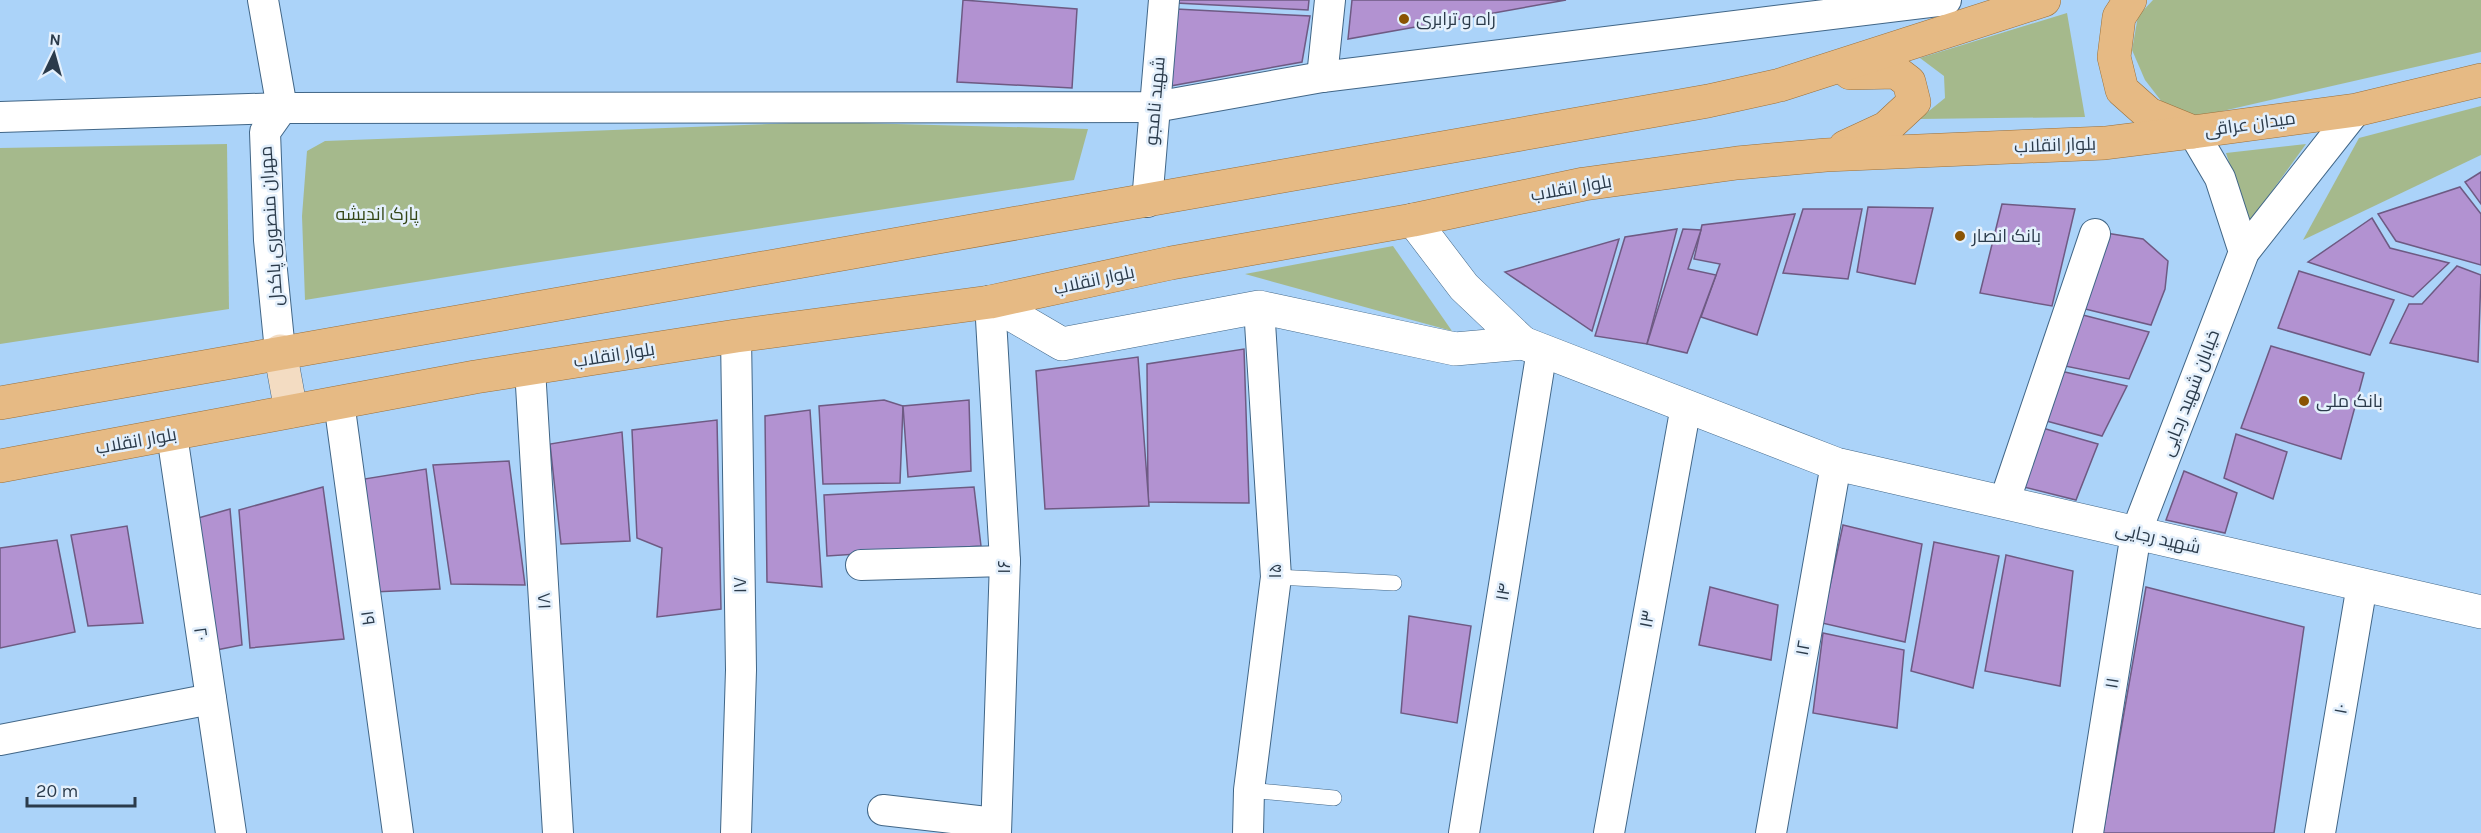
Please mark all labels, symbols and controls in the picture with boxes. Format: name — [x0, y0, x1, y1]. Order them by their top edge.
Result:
place label: راه و ترابری — [1416, 8, 1496, 30]
marker: راه و ترابری — [1397, 12, 1411, 26]
north arrow — [24, 24, 84, 84]
text: N — [49, 30, 62, 50]
street label: شهید نامجو — [1140, 56, 1170, 146]
street label: میدان عراقی — [2203, 107, 2297, 141]
street label: بلوار انقلاب — [2014, 133, 2096, 157]
street label: مهران منصوری پاکدل — [254, 145, 289, 307]
street label: بلوار انقلاب — [1529, 170, 1613, 206]
park label: پارک اندیشه — [335, 203, 419, 226]
place label: بانک انصار — [1971, 225, 2041, 247]
marker: بانک انصار — [1953, 229, 1967, 243]
street label: بلوار انقلاب — [1052, 261, 1136, 299]
street label: خیابان شهید رجایی — [2156, 327, 2224, 459]
street label: بلوار انقلاب — [572, 338, 656, 372]
place label: بانک ملی — [2316, 390, 2383, 412]
marker: بانک ملی — [2297, 394, 2311, 408]
street label: بلوار انقلاب — [94, 423, 178, 459]
street label: شهید رجایی — [2113, 518, 2203, 558]
street label: ۱۶ — [993, 560, 1015, 574]
street label: ۱۵ — [1264, 563, 1286, 579]
street label: ۱۷ — [729, 576, 751, 594]
street label: ۱۴ — [1491, 582, 1515, 602]
street label: ۱۸ — [533, 592, 555, 610]
street label: ۱۳ — [1635, 608, 1659, 630]
street label: ۱۹ — [356, 609, 380, 627]
street label: ۲۰ — [189, 626, 213, 642]
street label: ۱۲ — [1791, 639, 1815, 657]
street label: ۱۱ — [2100, 676, 2124, 690]
street label: ۱۰ — [2329, 702, 2353, 716]
scale bar — [27, 770, 135, 808]
text: 20 m — [36, 780, 78, 802]

